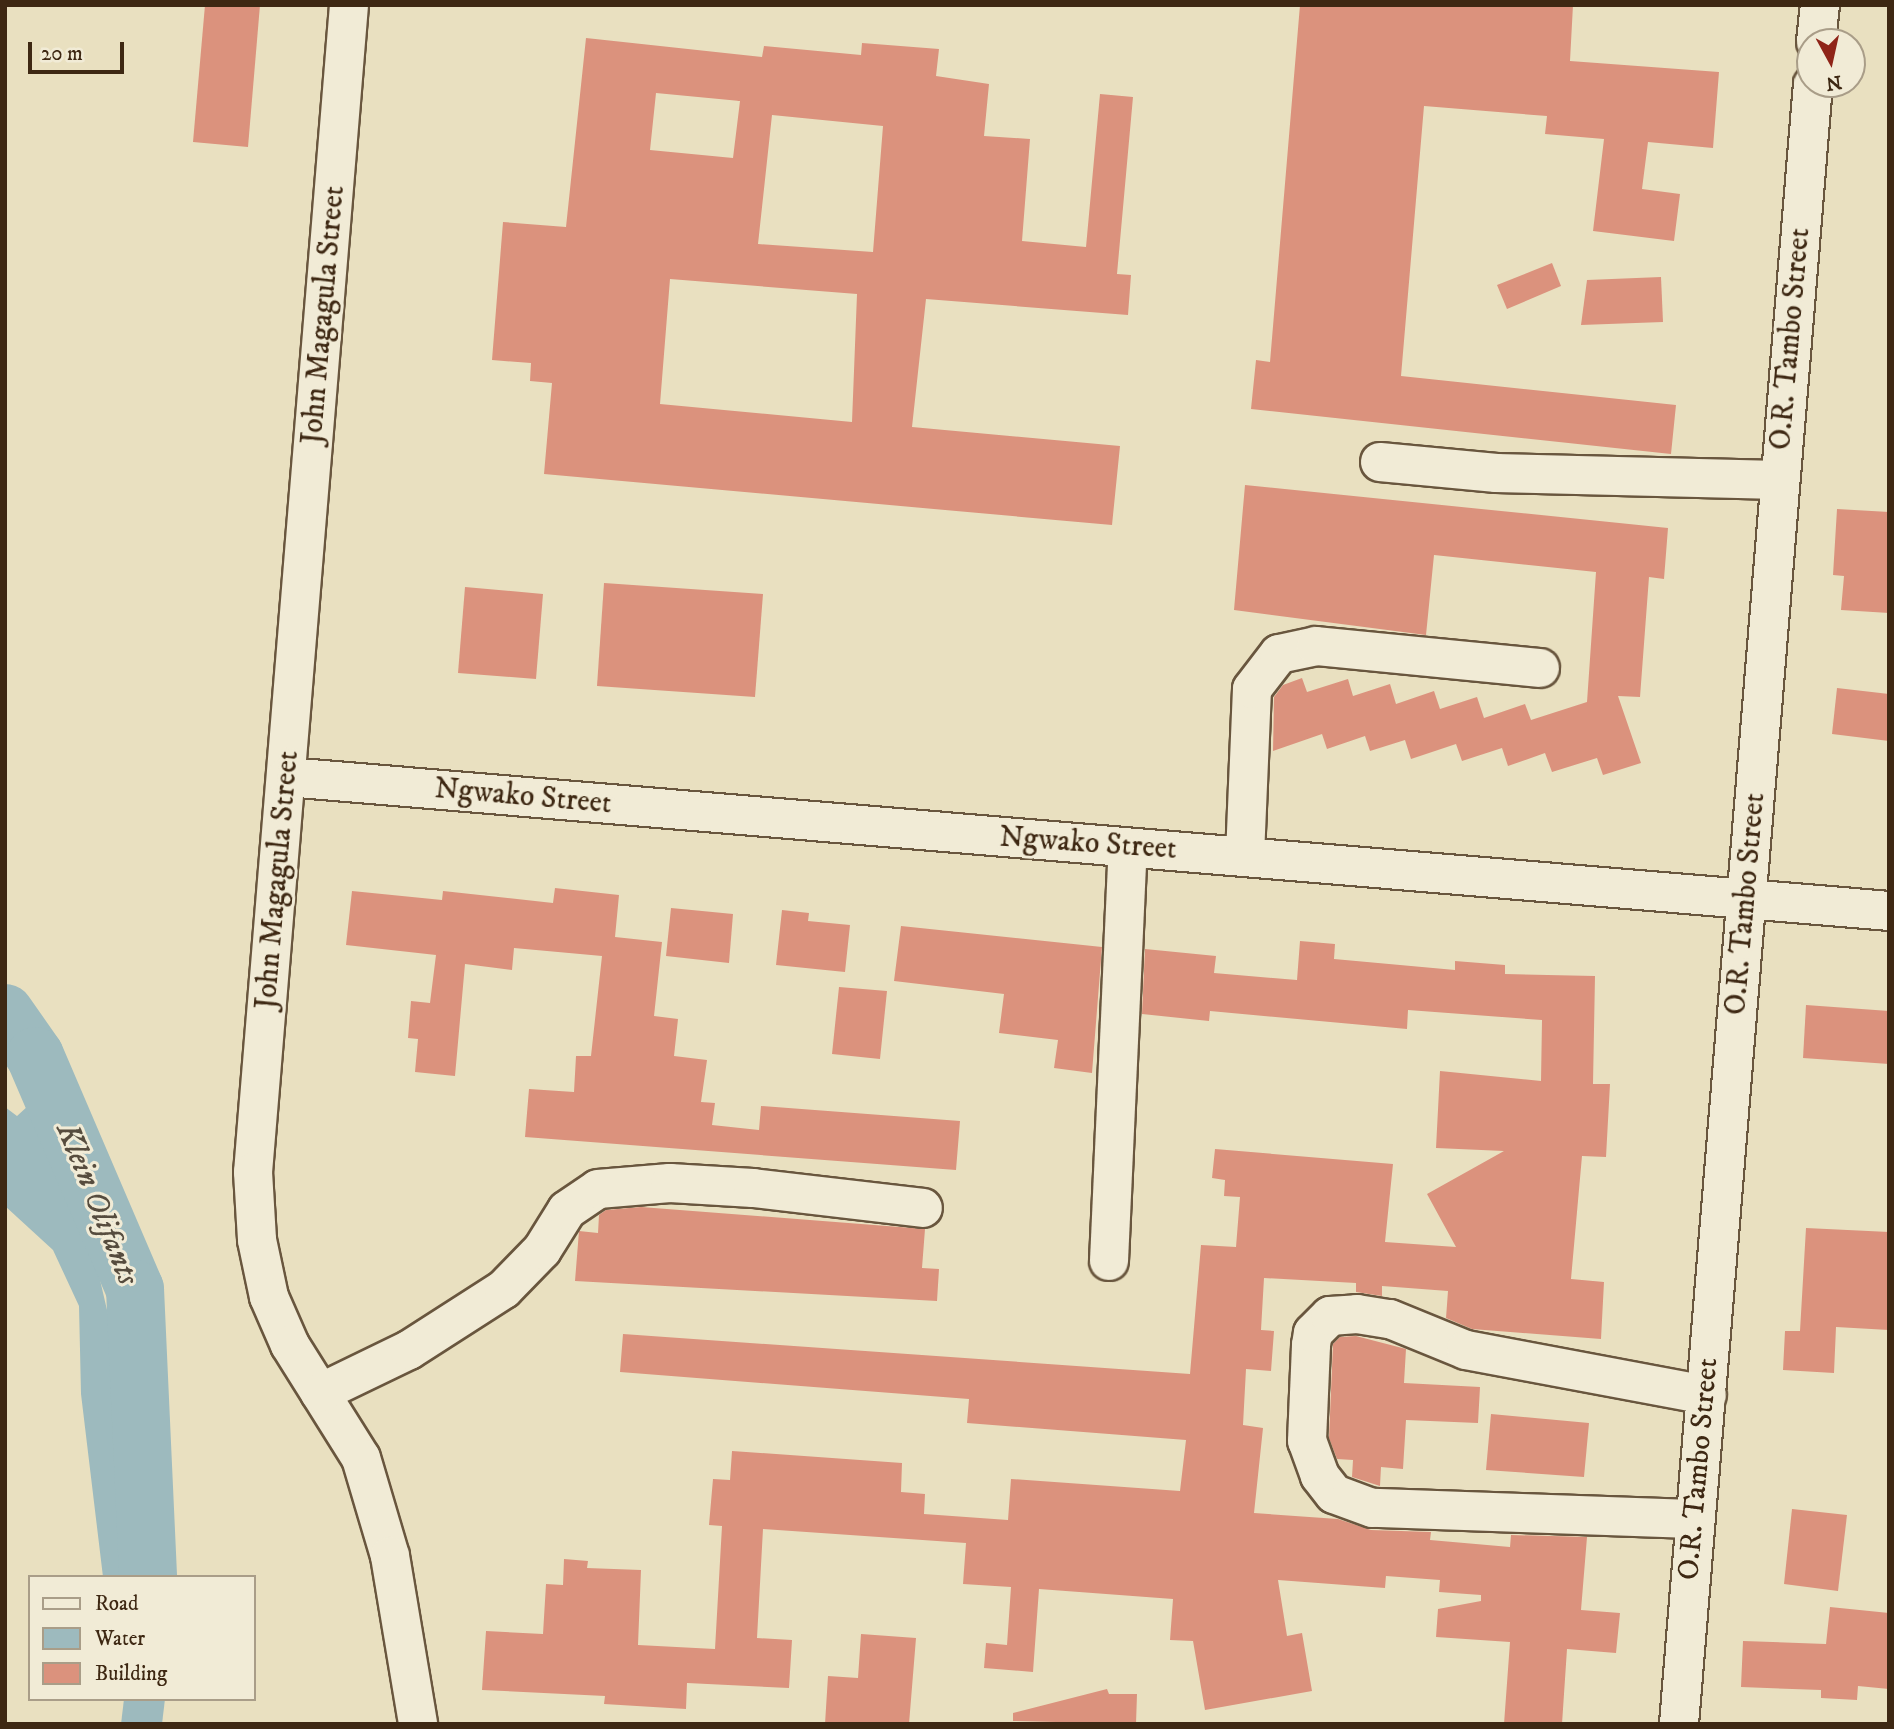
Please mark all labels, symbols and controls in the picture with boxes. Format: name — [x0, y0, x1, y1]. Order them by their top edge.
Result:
scale bar — [32, 28, 128, 72]
north arrow — [1796, 28, 1866, 98]
text: 20 m — [41, 41, 83, 67]
text: N — [1824, 70, 1843, 95]
street label: John Magagula Street — [295, 184, 353, 446]
street label: O.R. Tambo Street — [1763, 226, 1819, 452]
street label: John Magagula Street — [249, 749, 307, 1011]
street label: Ngwako Street — [433, 771, 613, 823]
street label: O.R. Tambo Street — [1718, 791, 1774, 1017]
street label: Ngwako Street — [998, 820, 1178, 868]
water label: Klein Olifants — [47, 1117, 147, 1291]
street label: O.R. Tambo Street — [1671, 1356, 1727, 1582]
legend — [28, 1575, 256, 1701]
text: Road — [95, 1591, 139, 1617]
text: Water — [95, 1626, 145, 1652]
text: Building — [95, 1661, 167, 1687]

